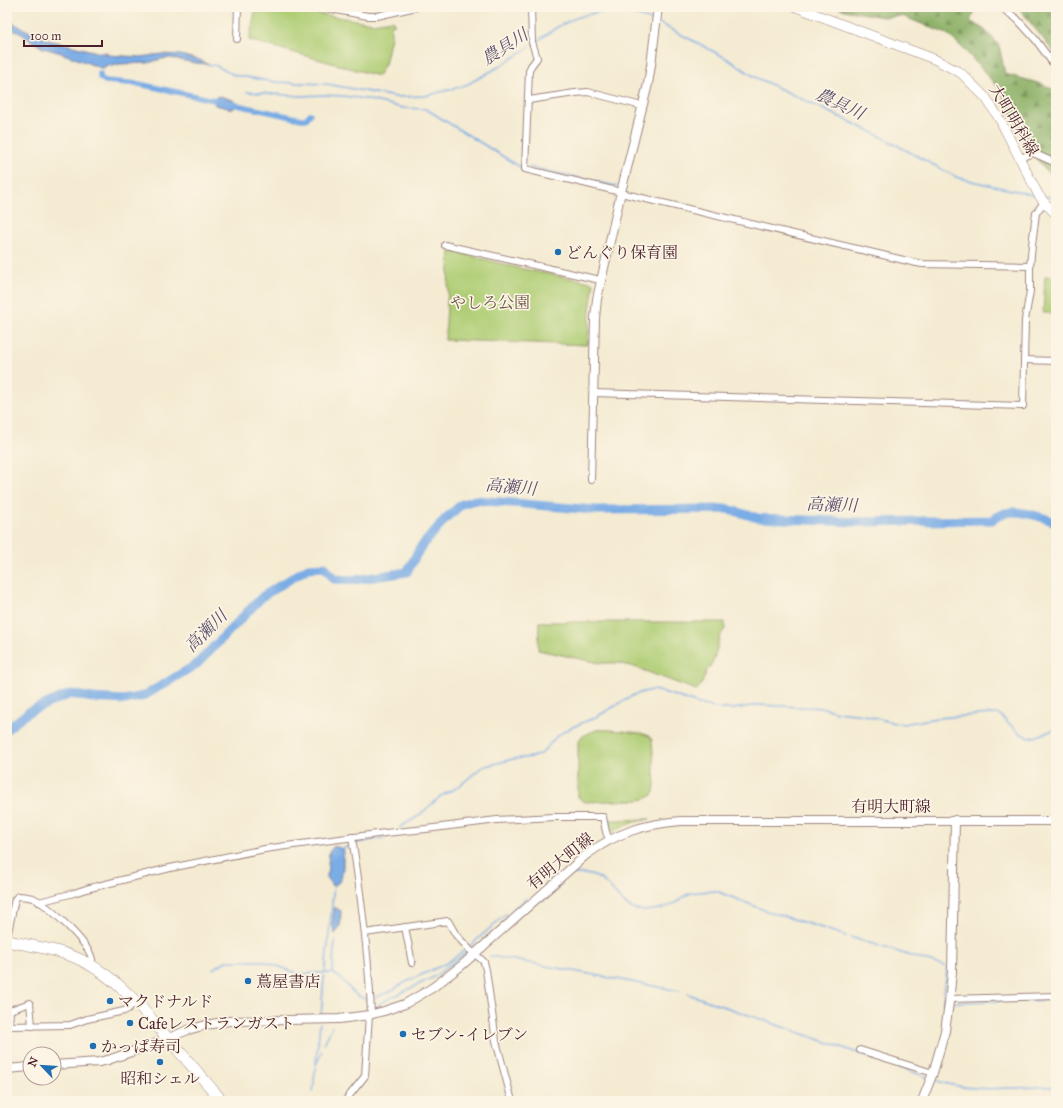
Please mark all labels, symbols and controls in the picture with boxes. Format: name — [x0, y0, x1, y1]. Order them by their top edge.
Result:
scale bar — [24, 22, 102, 48]
water label: 農具川 — [478, 23, 534, 70]
text: 100 m — [30, 29, 61, 43]
street label: 大町明科線 — [985, 81, 1043, 159]
water label: 農具川 — [812, 84, 869, 125]
place label: どんぐり保育園 — [566, 243, 678, 262]
marker: どんぐり保育園 — [553, 247, 563, 257]
park label: やしろ公園 — [450, 293, 530, 312]
water label: 高瀬川 — [485, 474, 539, 500]
water label: 高瀬川 — [806, 494, 860, 516]
water label: 高瀬川 — [181, 604, 233, 656]
street label: 有明大町線 — [851, 797, 931, 816]
street label: 有明大町線 — [523, 828, 597, 894]
place label: 蔦屋書店 — [256, 972, 320, 991]
marker: 蔦屋書店 — [243, 976, 253, 986]
place label: マクドナルド — [118, 992, 213, 1011]
marker: マクドナルド — [105, 996, 115, 1006]
place label: Cafeレストランガスト — [138, 1014, 295, 1033]
marker: Cafeレストランガスト — [125, 1018, 135, 1028]
place label: セブン-イレブン — [411, 1025, 528, 1044]
marker: セブン-イレブン — [398, 1029, 408, 1039]
place label: かっぱ寿司 — [101, 1037, 181, 1056]
marker: かっぱ寿司 — [88, 1041, 98, 1051]
north arrow — [22, 1046, 62, 1086]
text: N — [26, 1054, 42, 1069]
marker: 昭和シェル — [155, 1057, 165, 1067]
place label: 昭和シェル — [120, 1069, 200, 1088]

